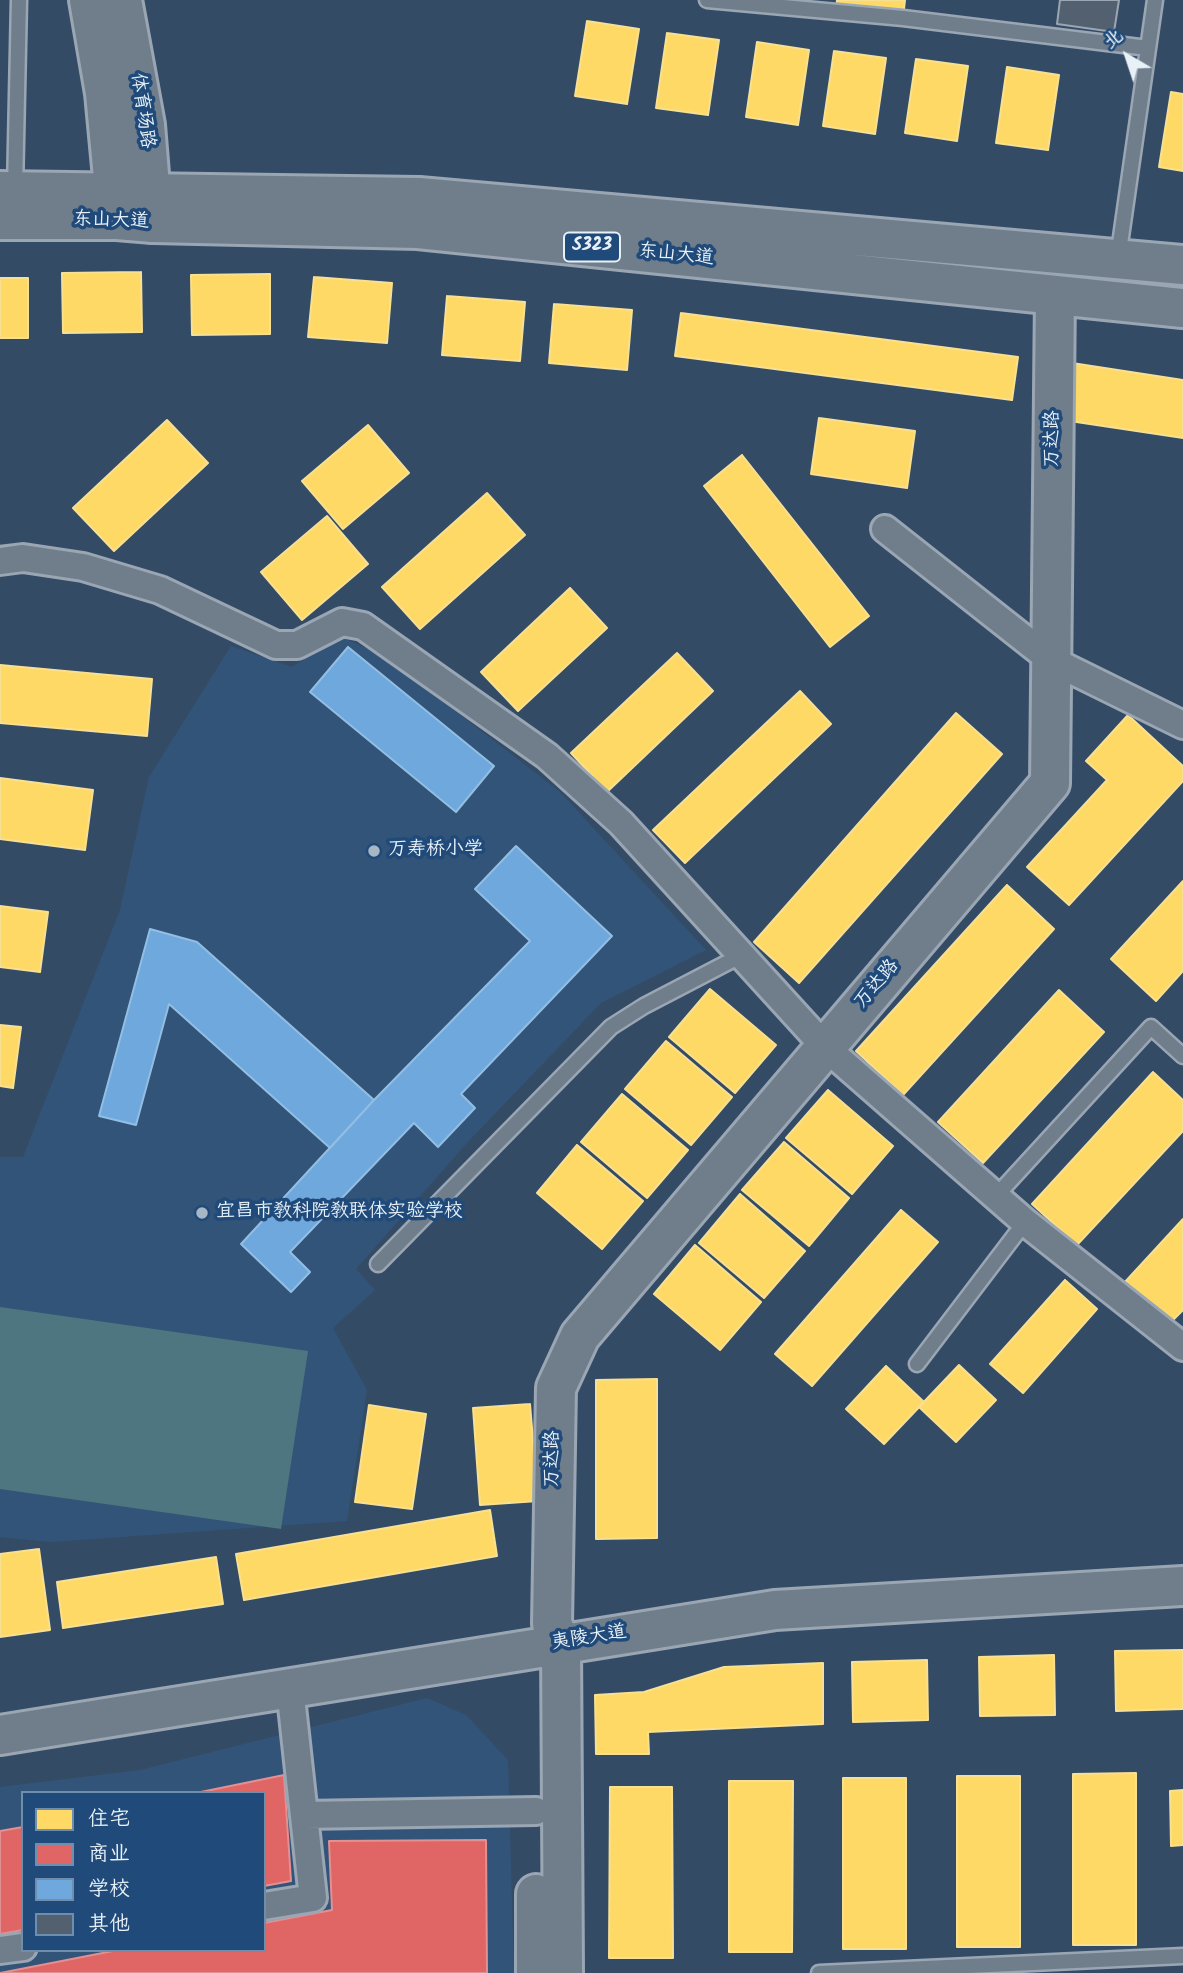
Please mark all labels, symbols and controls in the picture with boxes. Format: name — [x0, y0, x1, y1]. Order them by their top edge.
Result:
north arrow — [1092, 21, 1162, 91]
text: 北 — [1097, 22, 1131, 57]
street label: 体育场路 — [124, 72, 158, 150]
street label: 东山大道 — [73, 209, 149, 235]
road number: S323 — [564, 232, 620, 262]
street label: 东山大道 — [637, 241, 715, 271]
street label: 万达路 — [1042, 410, 1066, 468]
place label: 万寿桥小学 — [388, 840, 483, 862]
marker: 万寿桥小学 — [366, 843, 382, 859]
street label: 万达路 — [851, 956, 905, 1014]
place label: 宜昌市教科院教联体实验学校 — [216, 1202, 463, 1224]
marker: 宜昌市教科院教联体实验学校 — [194, 1205, 210, 1221]
street label: 万达路 — [542, 1430, 566, 1488]
street label: 夷陵大道 — [550, 1622, 628, 1656]
legend — [21, 1791, 266, 1952]
text: 住宅 — [88, 1803, 130, 1836]
text: 商业 — [88, 1838, 130, 1871]
text: 学校 — [88, 1873, 130, 1906]
text: 其他 — [88, 1908, 130, 1941]

